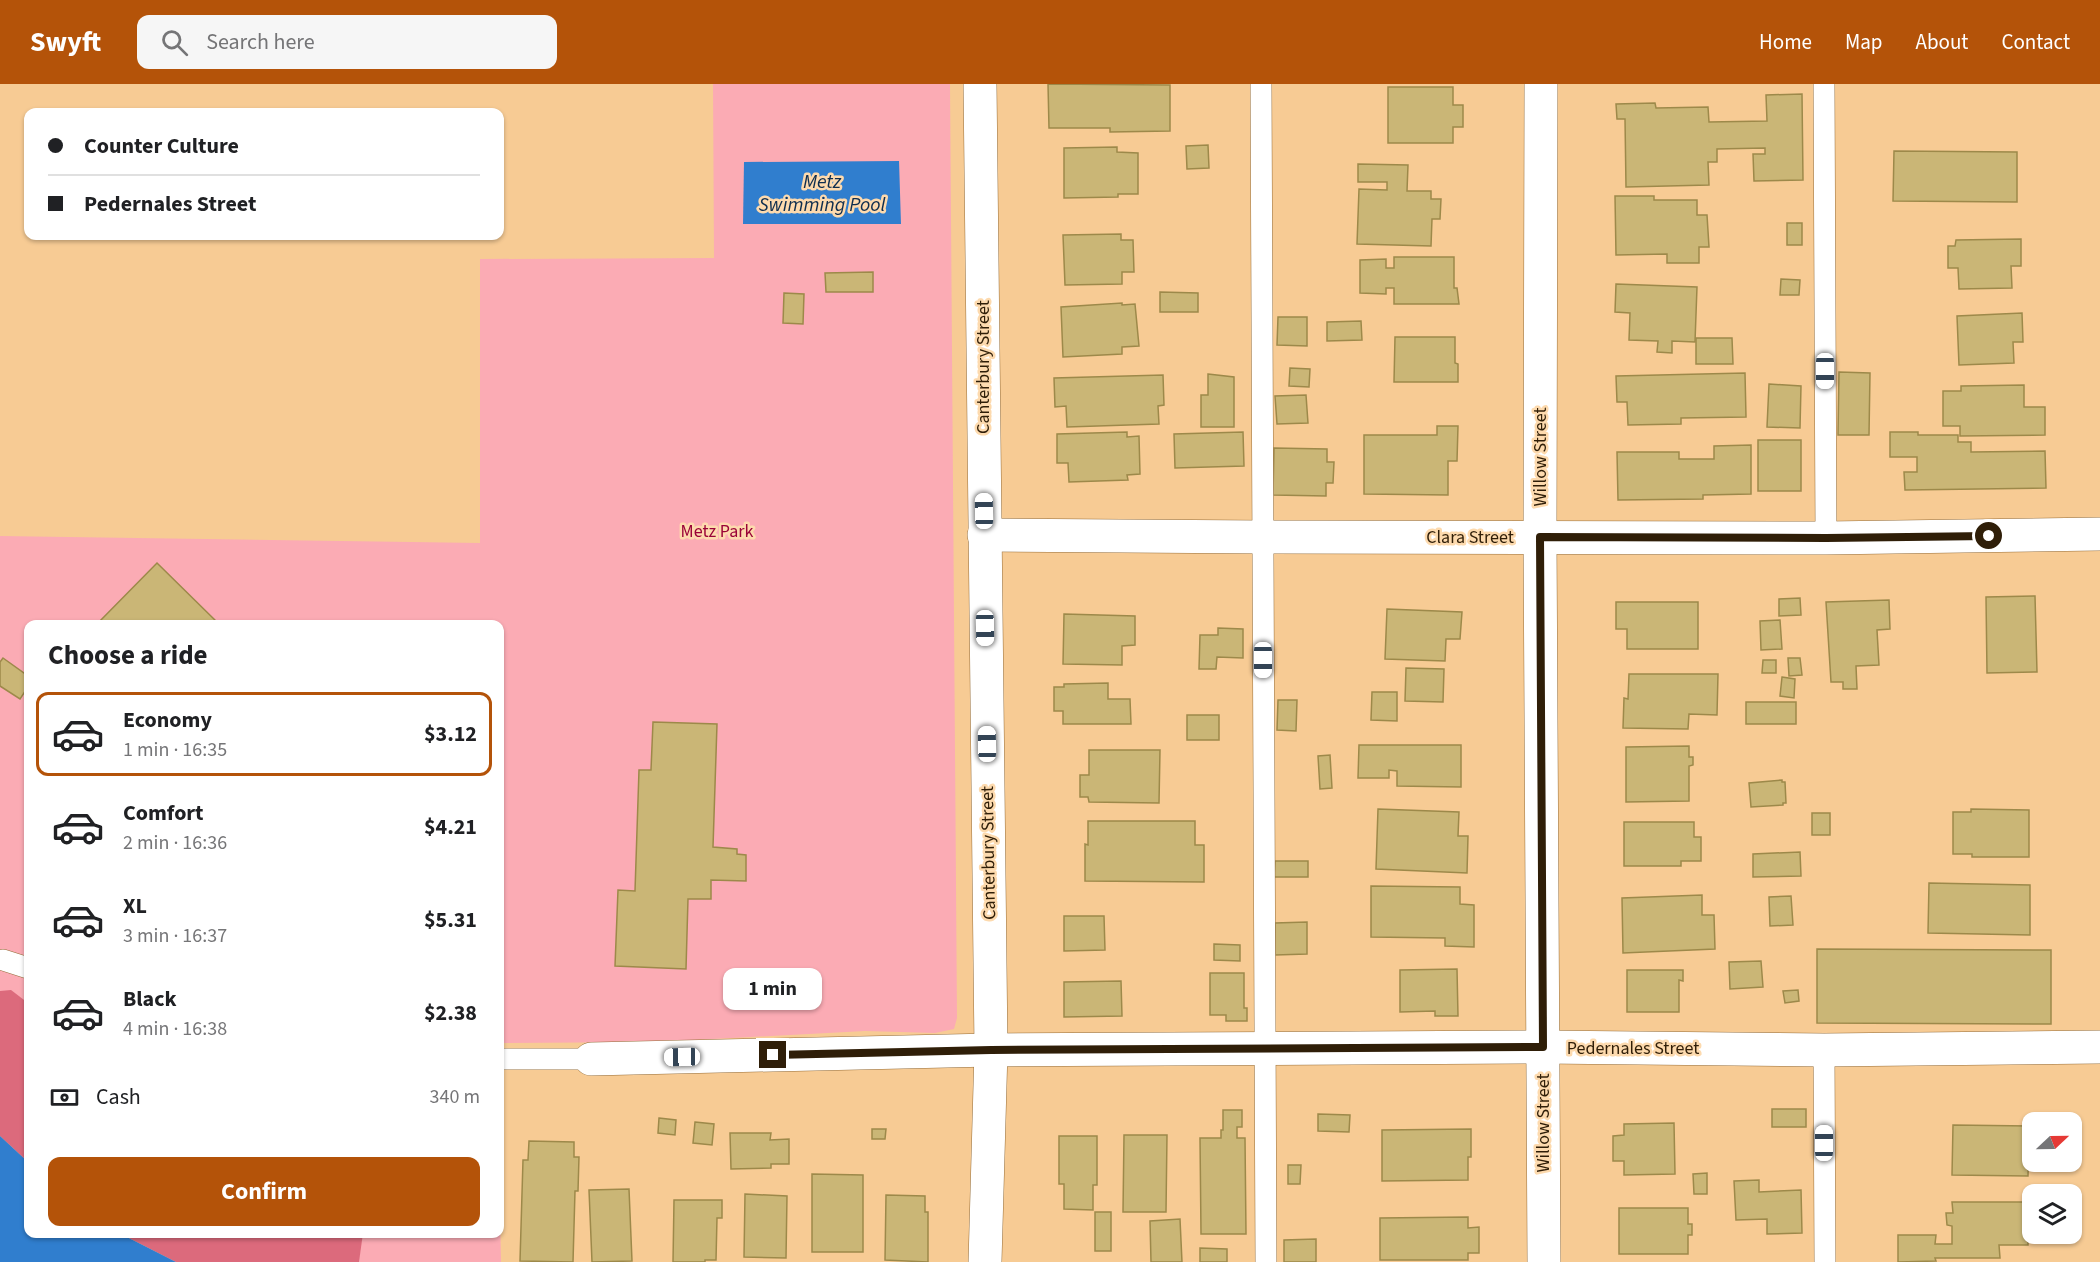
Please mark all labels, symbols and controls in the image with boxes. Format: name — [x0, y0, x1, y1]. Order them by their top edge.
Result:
search box — [137, 15, 557, 69]
text: Swyft — [30, 22, 101, 62]
icon: search — [158, 26, 191, 59]
text: Search here — [206, 26, 315, 58]
text: Home — [1759, 27, 1812, 57]
text: Map — [1845, 27, 1883, 57]
text: About — [1916, 27, 1968, 57]
text: Contact — [2001, 27, 2070, 57]
text: Counter Culture — [84, 130, 239, 162]
water label: Metz Swimming Pool — [759, 168, 886, 219]
text: Pedernales Street — [84, 188, 256, 220]
street label: Canterbury Street — [971, 300, 996, 434]
car — [1816, 353, 1834, 389]
street label: Willow Street — [1528, 407, 1553, 507]
car — [975, 493, 993, 529]
park label: Metz Park — [681, 519, 753, 544]
route start — [1975, 522, 2002, 549]
street label: Clara Street — [1426, 525, 1514, 550]
car — [976, 610, 994, 646]
text: Choose a ride — [48, 636, 208, 675]
car — [1254, 642, 1272, 678]
text: Economy — [123, 704, 212, 736]
icon: car — [51, 707, 105, 761]
text: $3.12 — [424, 718, 477, 750]
car — [978, 726, 996, 762]
text: 1 min · 16:35 — [123, 736, 227, 764]
street label: Canterbury Street — [975, 786, 1002, 920]
text: Comfort — [123, 797, 204, 829]
icon: car — [51, 800, 105, 854]
text: $4.21 — [424, 811, 477, 843]
text: 2 min · 16:36 — [123, 829, 227, 857]
text: XL — [123, 890, 147, 922]
icon: car — [51, 893, 105, 947]
text: $5.31 — [424, 904, 477, 936]
text: 3 min · 16:37 — [123, 922, 227, 950]
callout: 1 min — [724, 968, 822, 1010]
text: 1 min — [748, 975, 797, 1003]
text: Black — [123, 983, 177, 1015]
icon: car — [51, 986, 105, 1040]
text: $2.38 — [424, 997, 477, 1029]
text: 4 min · 16:38 — [123, 1015, 227, 1043]
street label: Pedernales Street — [1567, 1036, 1699, 1061]
route end — [759, 1041, 786, 1068]
car — [664, 1048, 700, 1066]
street label: Willow Street — [1531, 1073, 1556, 1173]
icon: cash — [48, 1081, 81, 1114]
text: Cash — [96, 1081, 141, 1113]
text: 340 m — [430, 1083, 480, 1111]
north arrow — [2022, 1112, 2082, 1172]
map controls — [2022, 1112, 2082, 1244]
car — [1815, 1125, 1833, 1161]
button: Confirm — [48, 1157, 480, 1226]
button: layers — [2022, 1184, 2082, 1244]

